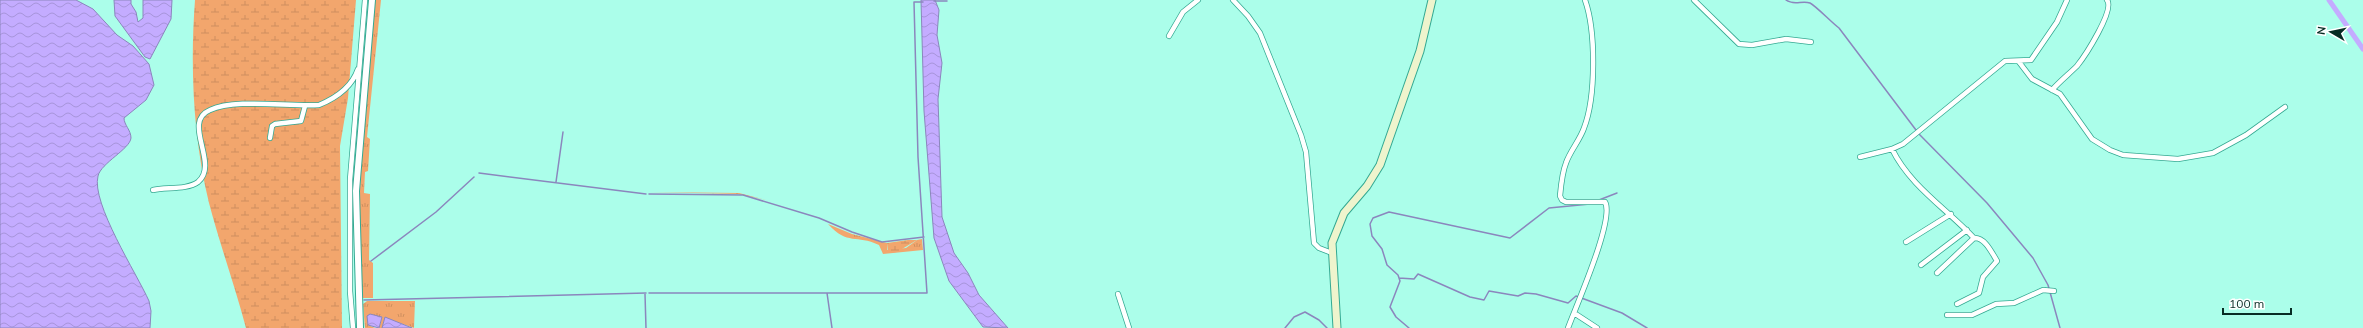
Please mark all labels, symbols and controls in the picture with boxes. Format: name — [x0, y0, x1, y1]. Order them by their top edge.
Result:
north arrow — [2311, 12, 2351, 52]
text: N — [2314, 25, 2329, 36]
scale bar — [2223, 290, 2291, 316]
text: 100 m — [2229, 296, 2264, 311]

